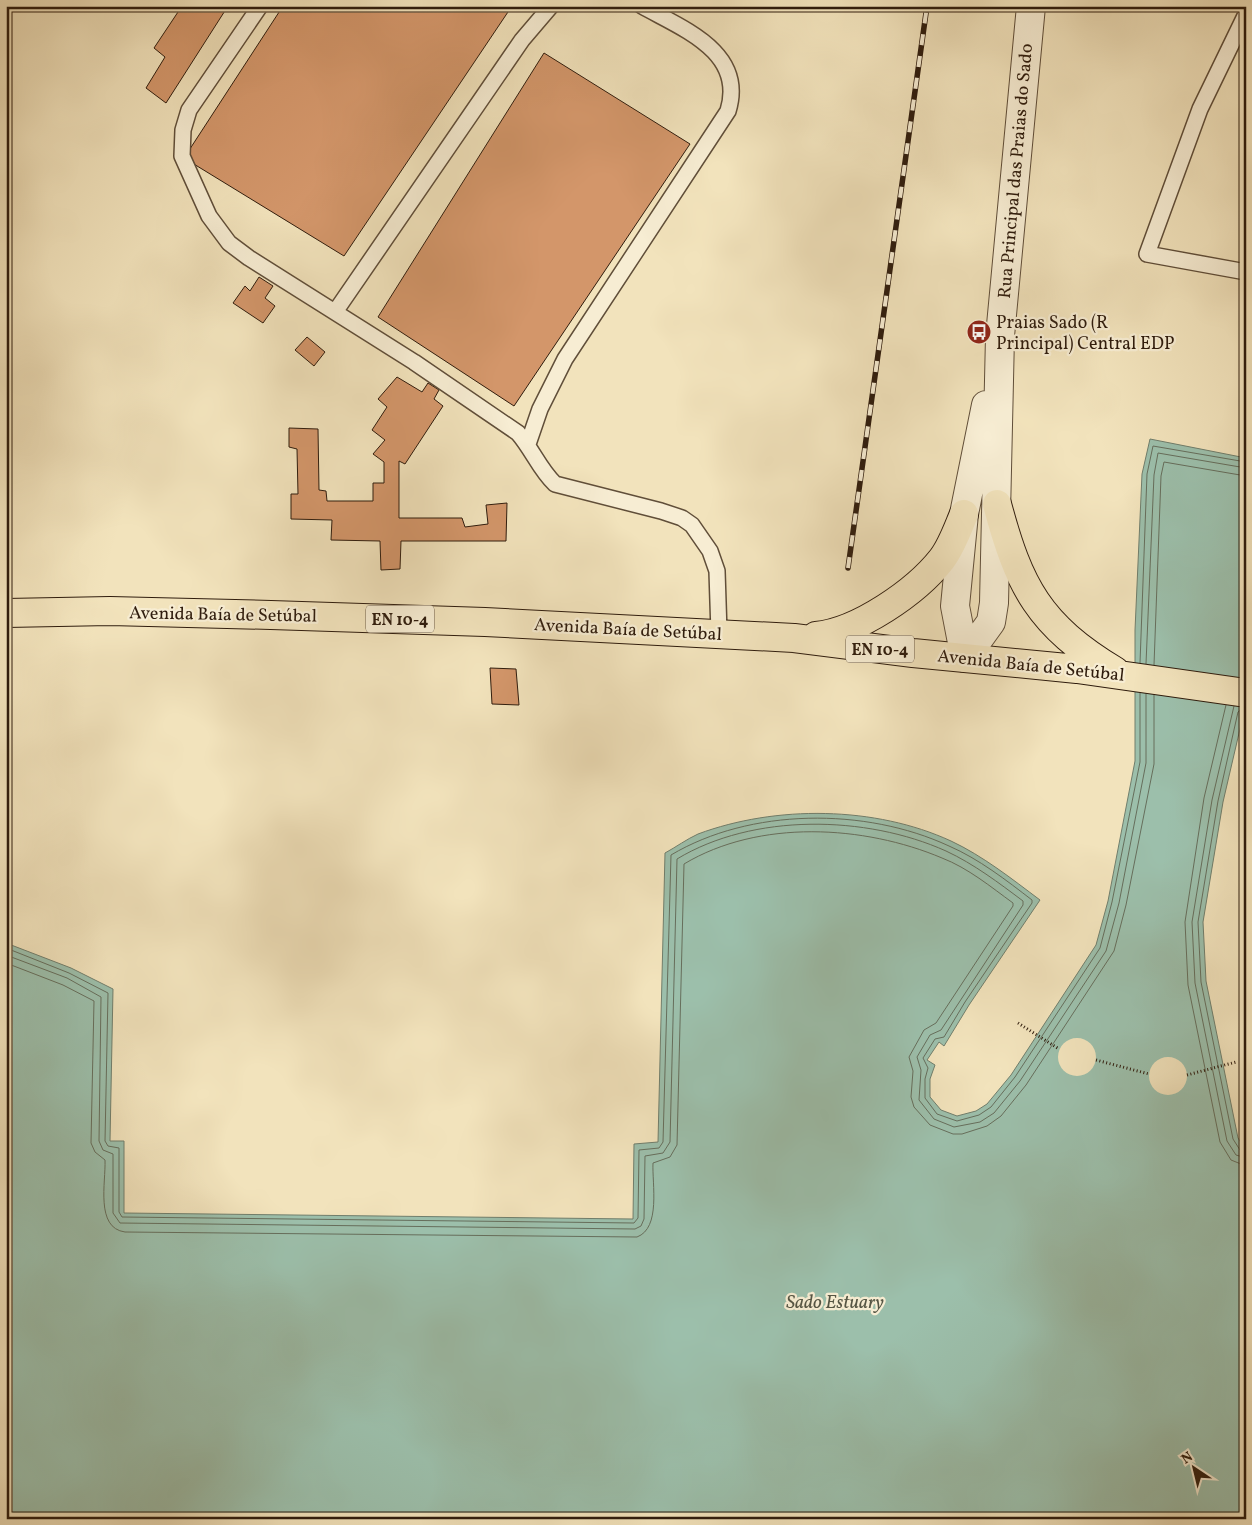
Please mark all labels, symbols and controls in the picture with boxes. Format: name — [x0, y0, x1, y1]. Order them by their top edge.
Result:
street label: Rua Principal das Praias do Sado — [993, 43, 1040, 300]
place label: Praias Sado (R Principal) Central EDP — [996, 311, 1174, 357]
bus stop icon: Praias Sado (R Principal) Central EDP — [966, 319, 992, 345]
street label: Avenida Baía de Setúbal — [129, 601, 317, 630]
road number: EN 10-4 — [366, 606, 434, 632]
street label: Avenida Baía de Setúbal — [533, 613, 722, 648]
road number: EN 10-4 — [846, 636, 914, 662]
street label: Avenida Baía de Setúbal — [936, 644, 1126, 689]
water label: Sado Estuary — [786, 1290, 884, 1316]
north arrow — [1170, 1442, 1220, 1492]
text: N — [1178, 1448, 1197, 1469]

